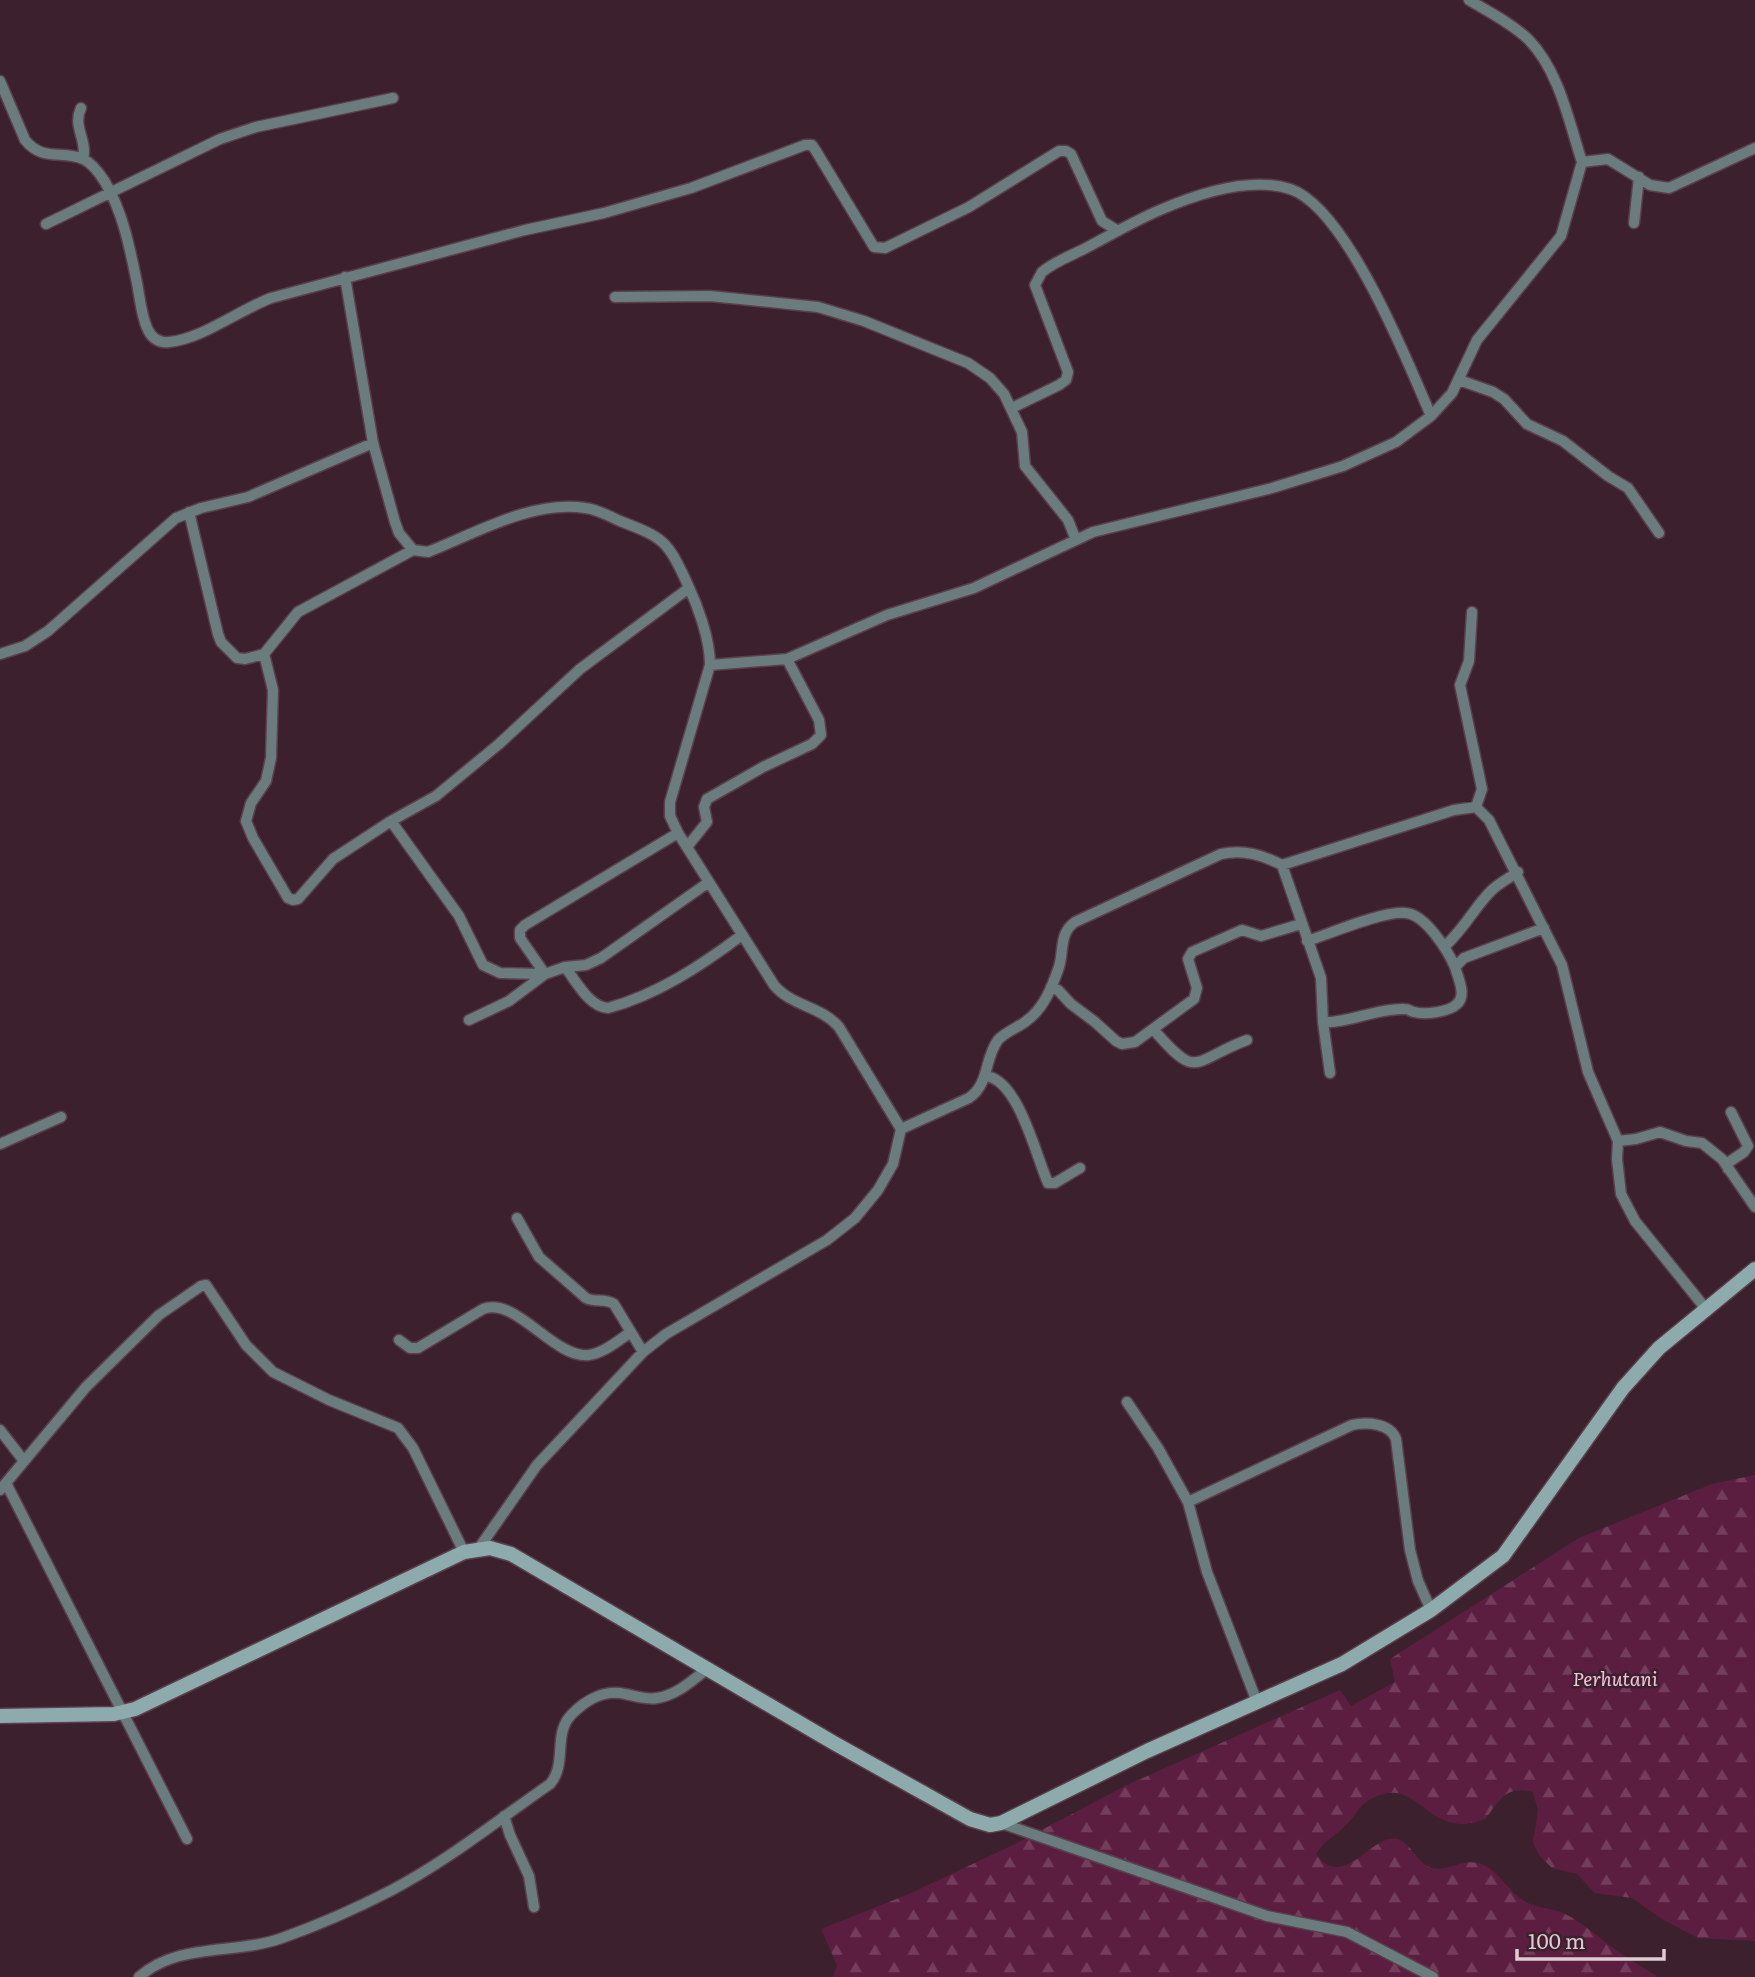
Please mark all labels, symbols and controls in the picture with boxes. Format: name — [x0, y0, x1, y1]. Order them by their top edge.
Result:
park label: Perhutani — [1572, 1664, 1658, 1692]
scale bar — [1517, 1918, 1664, 1962]
text: 100 m — [1528, 1924, 1585, 1955]

